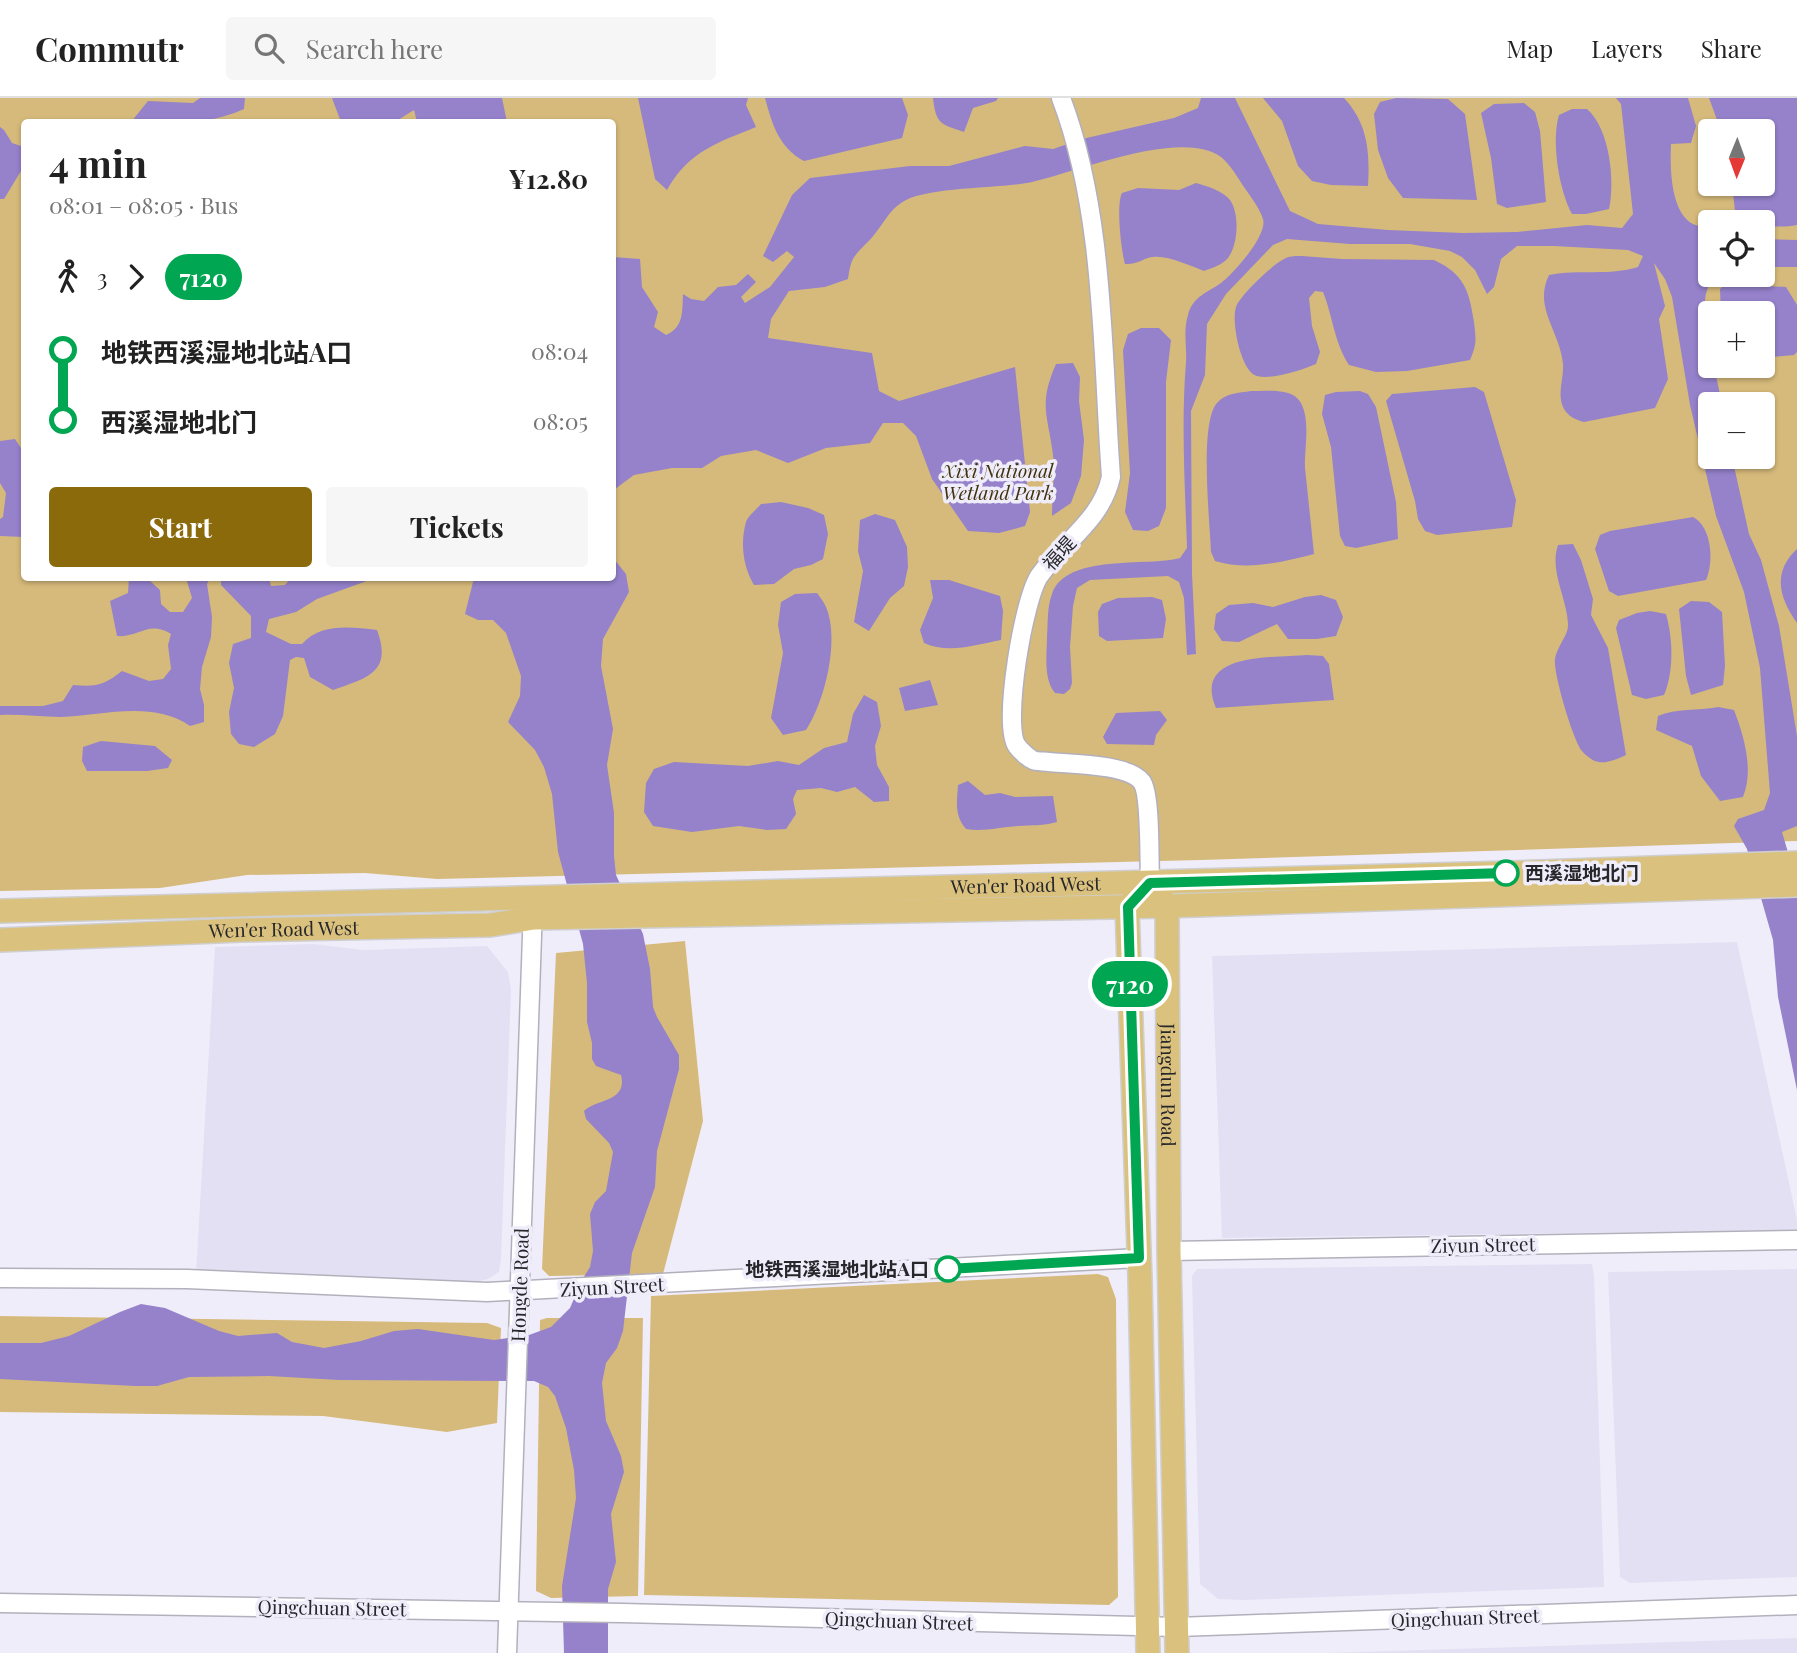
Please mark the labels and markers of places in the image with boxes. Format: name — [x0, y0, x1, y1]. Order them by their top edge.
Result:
place label: 西溪湿地北门 — [1525, 859, 1639, 885]
marker: 西溪湿地北门 — [1493, 860, 1519, 886]
place label: 地铁西溪湿地北站A口 — [745, 1255, 929, 1281]
marker: 地铁西溪湿地北站A口 — [935, 1256, 961, 1282]

